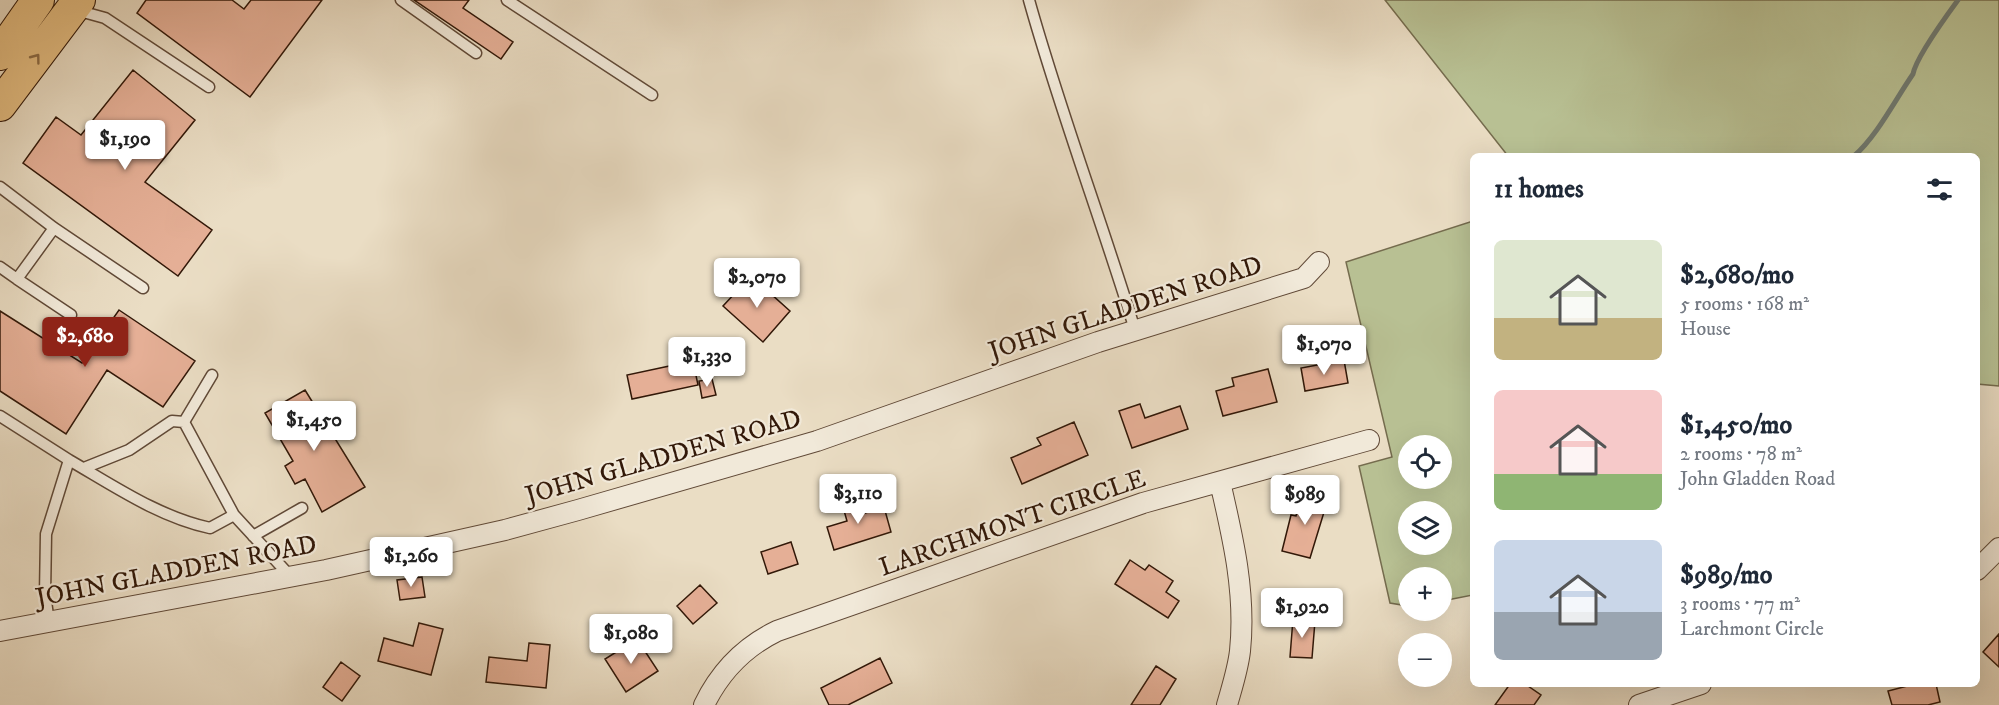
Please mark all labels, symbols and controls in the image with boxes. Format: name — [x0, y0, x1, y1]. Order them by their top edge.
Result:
one-way arrow — [28, 54, 39, 65]
pin: $1,190 — [76, 120, 174, 171]
text: $1,190 — [99, 127, 151, 152]
text: 11 homes — [1494, 173, 1584, 206]
icon: filters — [1923, 173, 1956, 206]
street label: JOHN GLADDEN ROAD — [983, 249, 1266, 369]
pin: $2,070 — [708, 258, 806, 309]
text: $2,680/mo — [1680, 259, 1794, 292]
icon: home — [1542, 264, 1614, 336]
text: $2,070 — [728, 265, 786, 290]
text: 5 rooms · 168 m² — [1680, 292, 1809, 317]
pin: $2,680 — [36, 317, 134, 368]
text: House — [1680, 317, 1731, 342]
text: $2,680 — [56, 324, 114, 349]
pin: $1,070 — [1275, 325, 1373, 376]
text: $1,070 — [1296, 332, 1352, 357]
pin: $1,330 — [658, 337, 756, 388]
text: $1,330 — [682, 344, 732, 369]
pin: $1,450 — [265, 401, 363, 452]
street label: JOHN GLADDEN ROAD — [520, 402, 805, 513]
text: $1,450 — [286, 408, 342, 433]
text: $1,450/mo — [1680, 409, 1792, 442]
icon: home — [1542, 414, 1614, 486]
map controls — [1398, 435, 1452, 687]
button: locate — [1398, 435, 1452, 489]
text: 2 rooms · 78 m² — [1680, 442, 1802, 467]
street label: LARCHMONT CIRCLE — [875, 462, 1150, 585]
text: John Gladden Road — [1680, 467, 1835, 492]
pin: $3,110 — [809, 474, 907, 525]
pin: $989 — [1269, 475, 1341, 526]
text: $3,110 — [833, 481, 883, 506]
text: $989 — [1285, 482, 1325, 507]
button: layers — [1398, 501, 1452, 555]
street label: JOHN GLADDEN ROAD — [31, 528, 320, 615]
pin: $1,260 — [362, 537, 460, 588]
text: $1,260 — [384, 544, 438, 569]
text: $989/mo — [1680, 559, 1772, 592]
icon: home — [1542, 564, 1614, 636]
button: + — [1398, 567, 1452, 621]
pin: $1,920 — [1253, 588, 1351, 639]
text: 3 rooms · 77 m² — [1680, 592, 1800, 617]
text: $1,920 — [1275, 595, 1329, 620]
pin: $1,080 — [582, 614, 680, 665]
text: Larchmont Circle — [1680, 617, 1824, 642]
text: $1,080 — [603, 621, 659, 646]
button: − — [1398, 633, 1452, 687]

